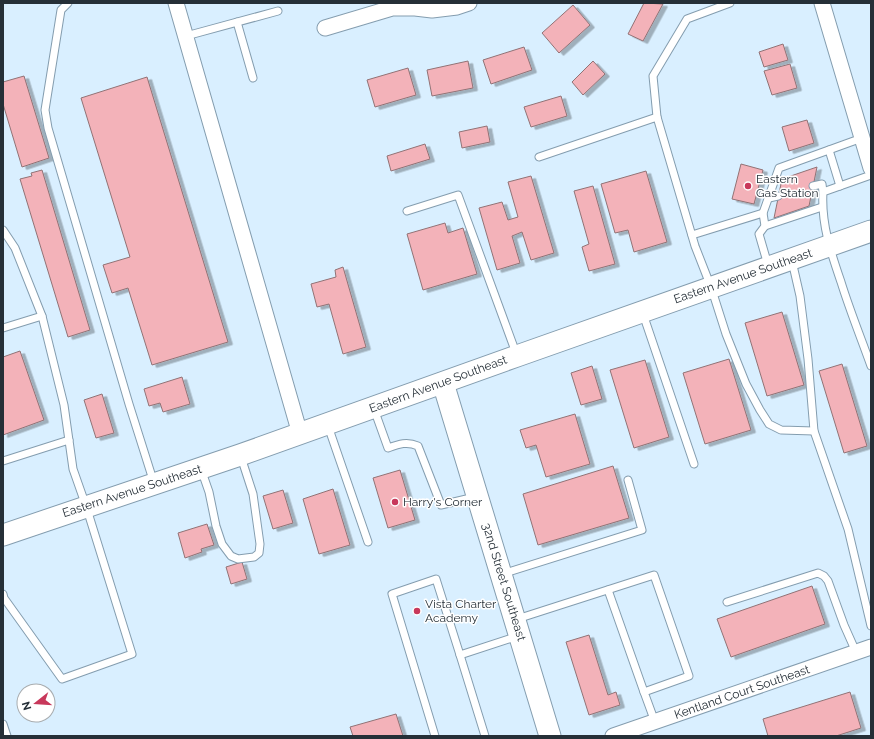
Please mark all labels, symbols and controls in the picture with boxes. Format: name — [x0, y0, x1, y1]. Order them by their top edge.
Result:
place label: Eastern Gas Station — [756, 172, 818, 200]
marker: Eastern Gas Station — [743, 181, 753, 191]
street label: Eastern Avenue Southeast — [672, 246, 814, 306]
street label: Eastern Avenue Southeast — [367, 353, 509, 415]
street label: Eastern Avenue Southeast — [61, 462, 203, 520]
place label: Harry's Corner — [403, 495, 483, 509]
marker: Harry's Corner — [390, 497, 400, 507]
street label: 32nd Street Southeast — [479, 521, 529, 643]
place label: Vista Charter Academy — [425, 597, 497, 625]
marker: Vista Charter Academy — [412, 606, 422, 616]
street label: Kentland Court Southeast — [672, 662, 812, 722]
north arrow — [16, 683, 56, 723]
text: N — [19, 700, 34, 712]

